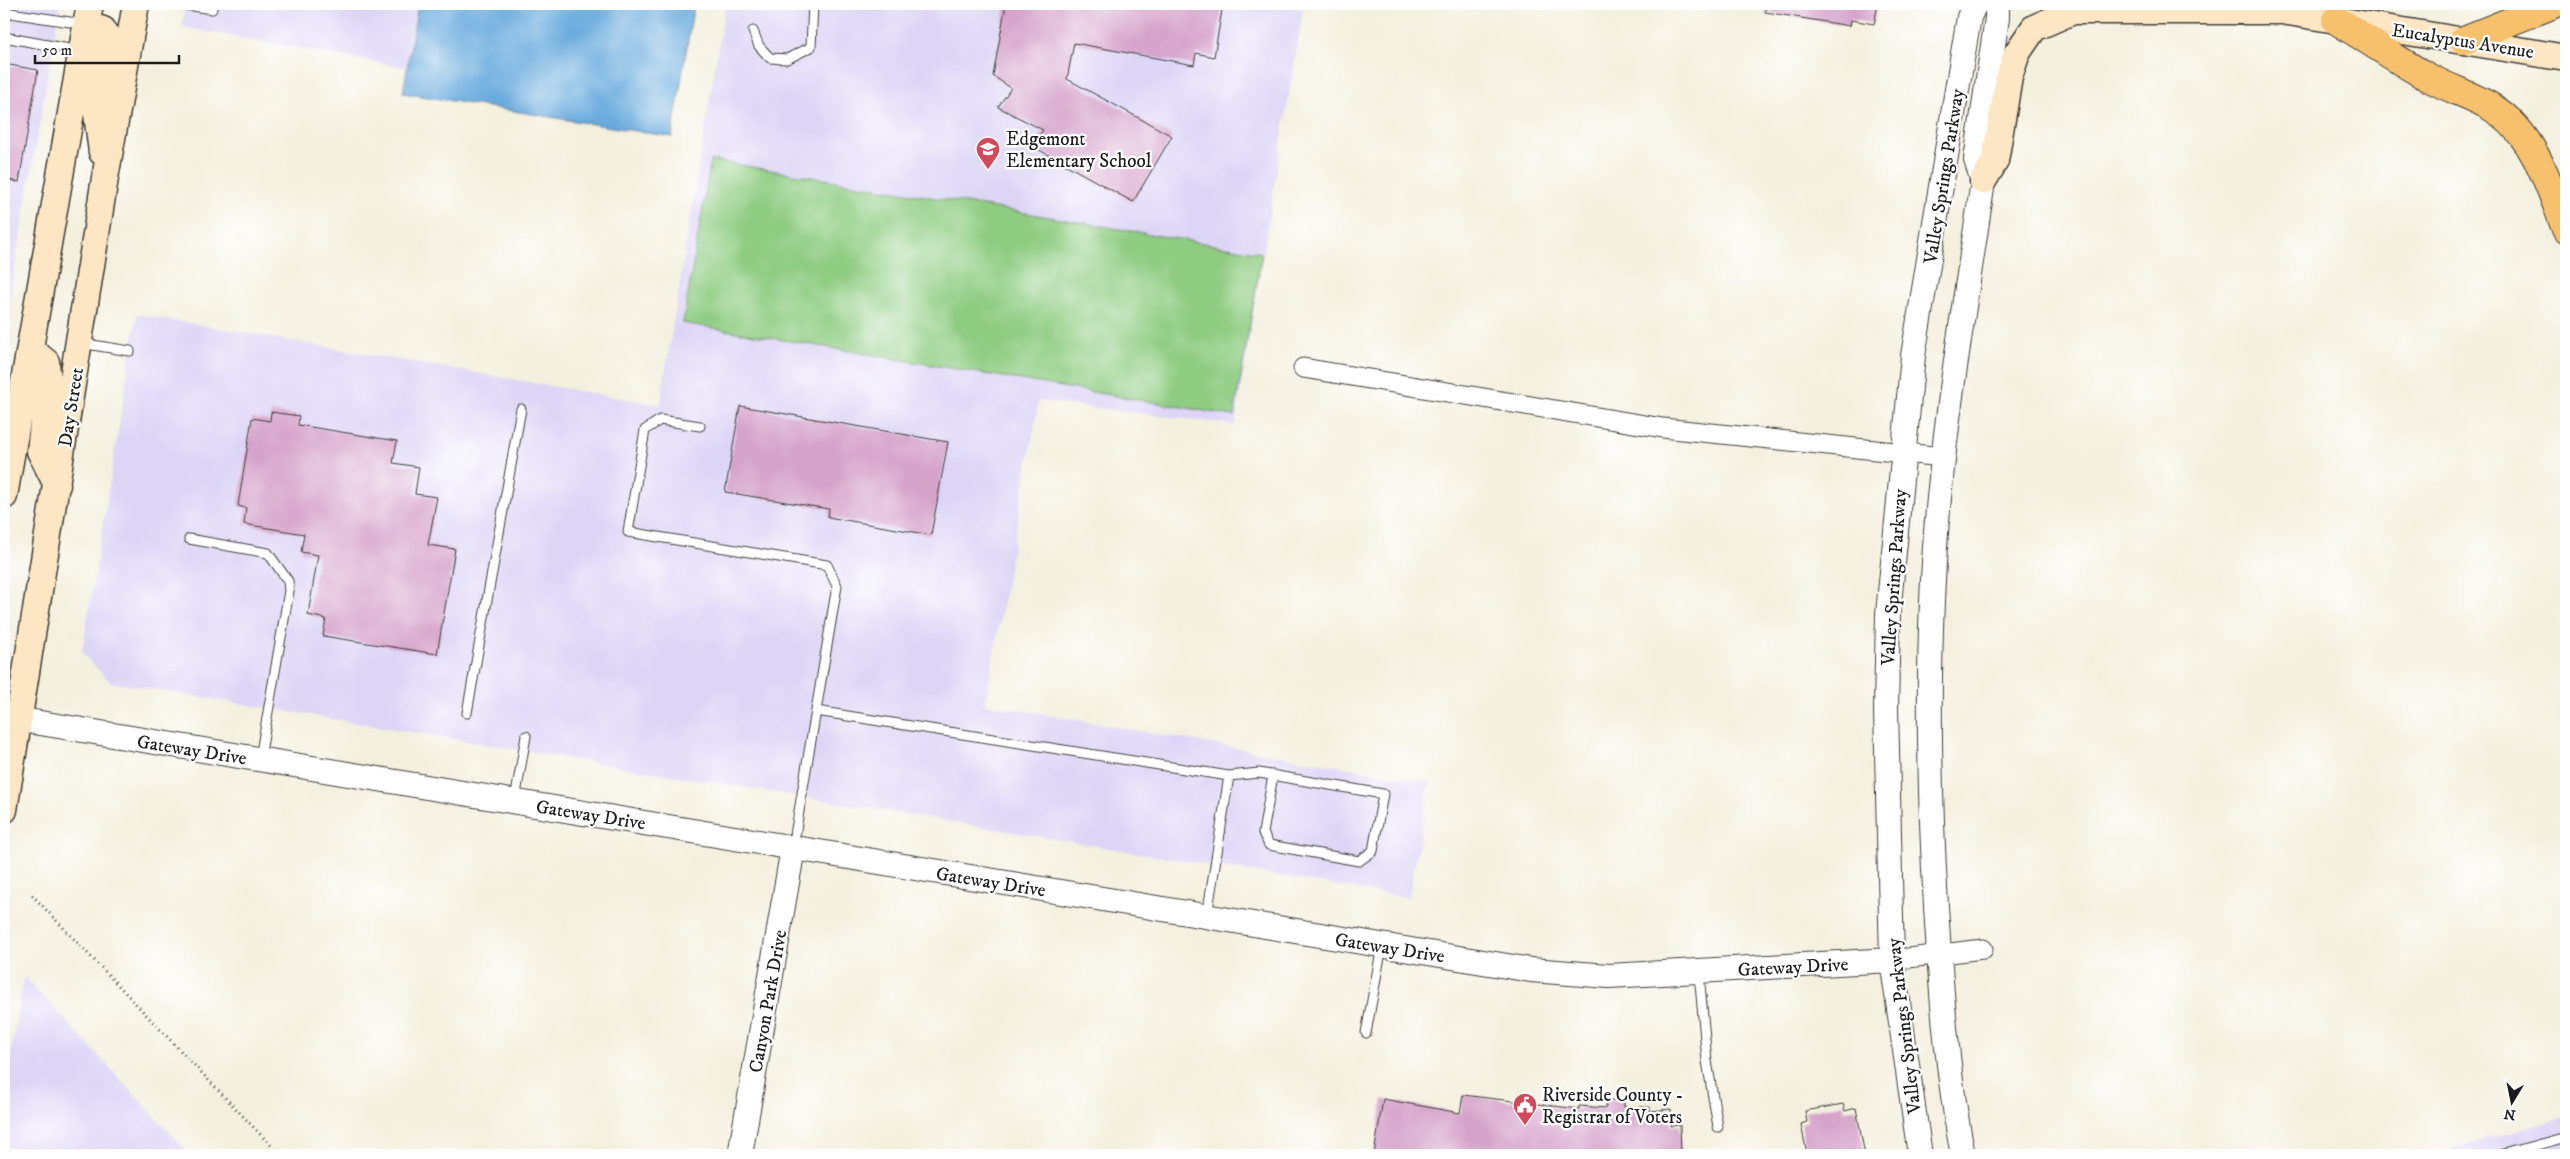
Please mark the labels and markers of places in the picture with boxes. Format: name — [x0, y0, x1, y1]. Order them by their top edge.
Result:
place label: Edgemont Elementary School — [1006, 128, 1152, 173]
school or university icon: Edgemont Elementary School — [975, 136, 1001, 170]
place label: Riverside County - Registrar of Voters — [1542, 1084, 1683, 1129]
public building icon: Riverside County - Registrar of Voters — [1512, 1092, 1538, 1126]

